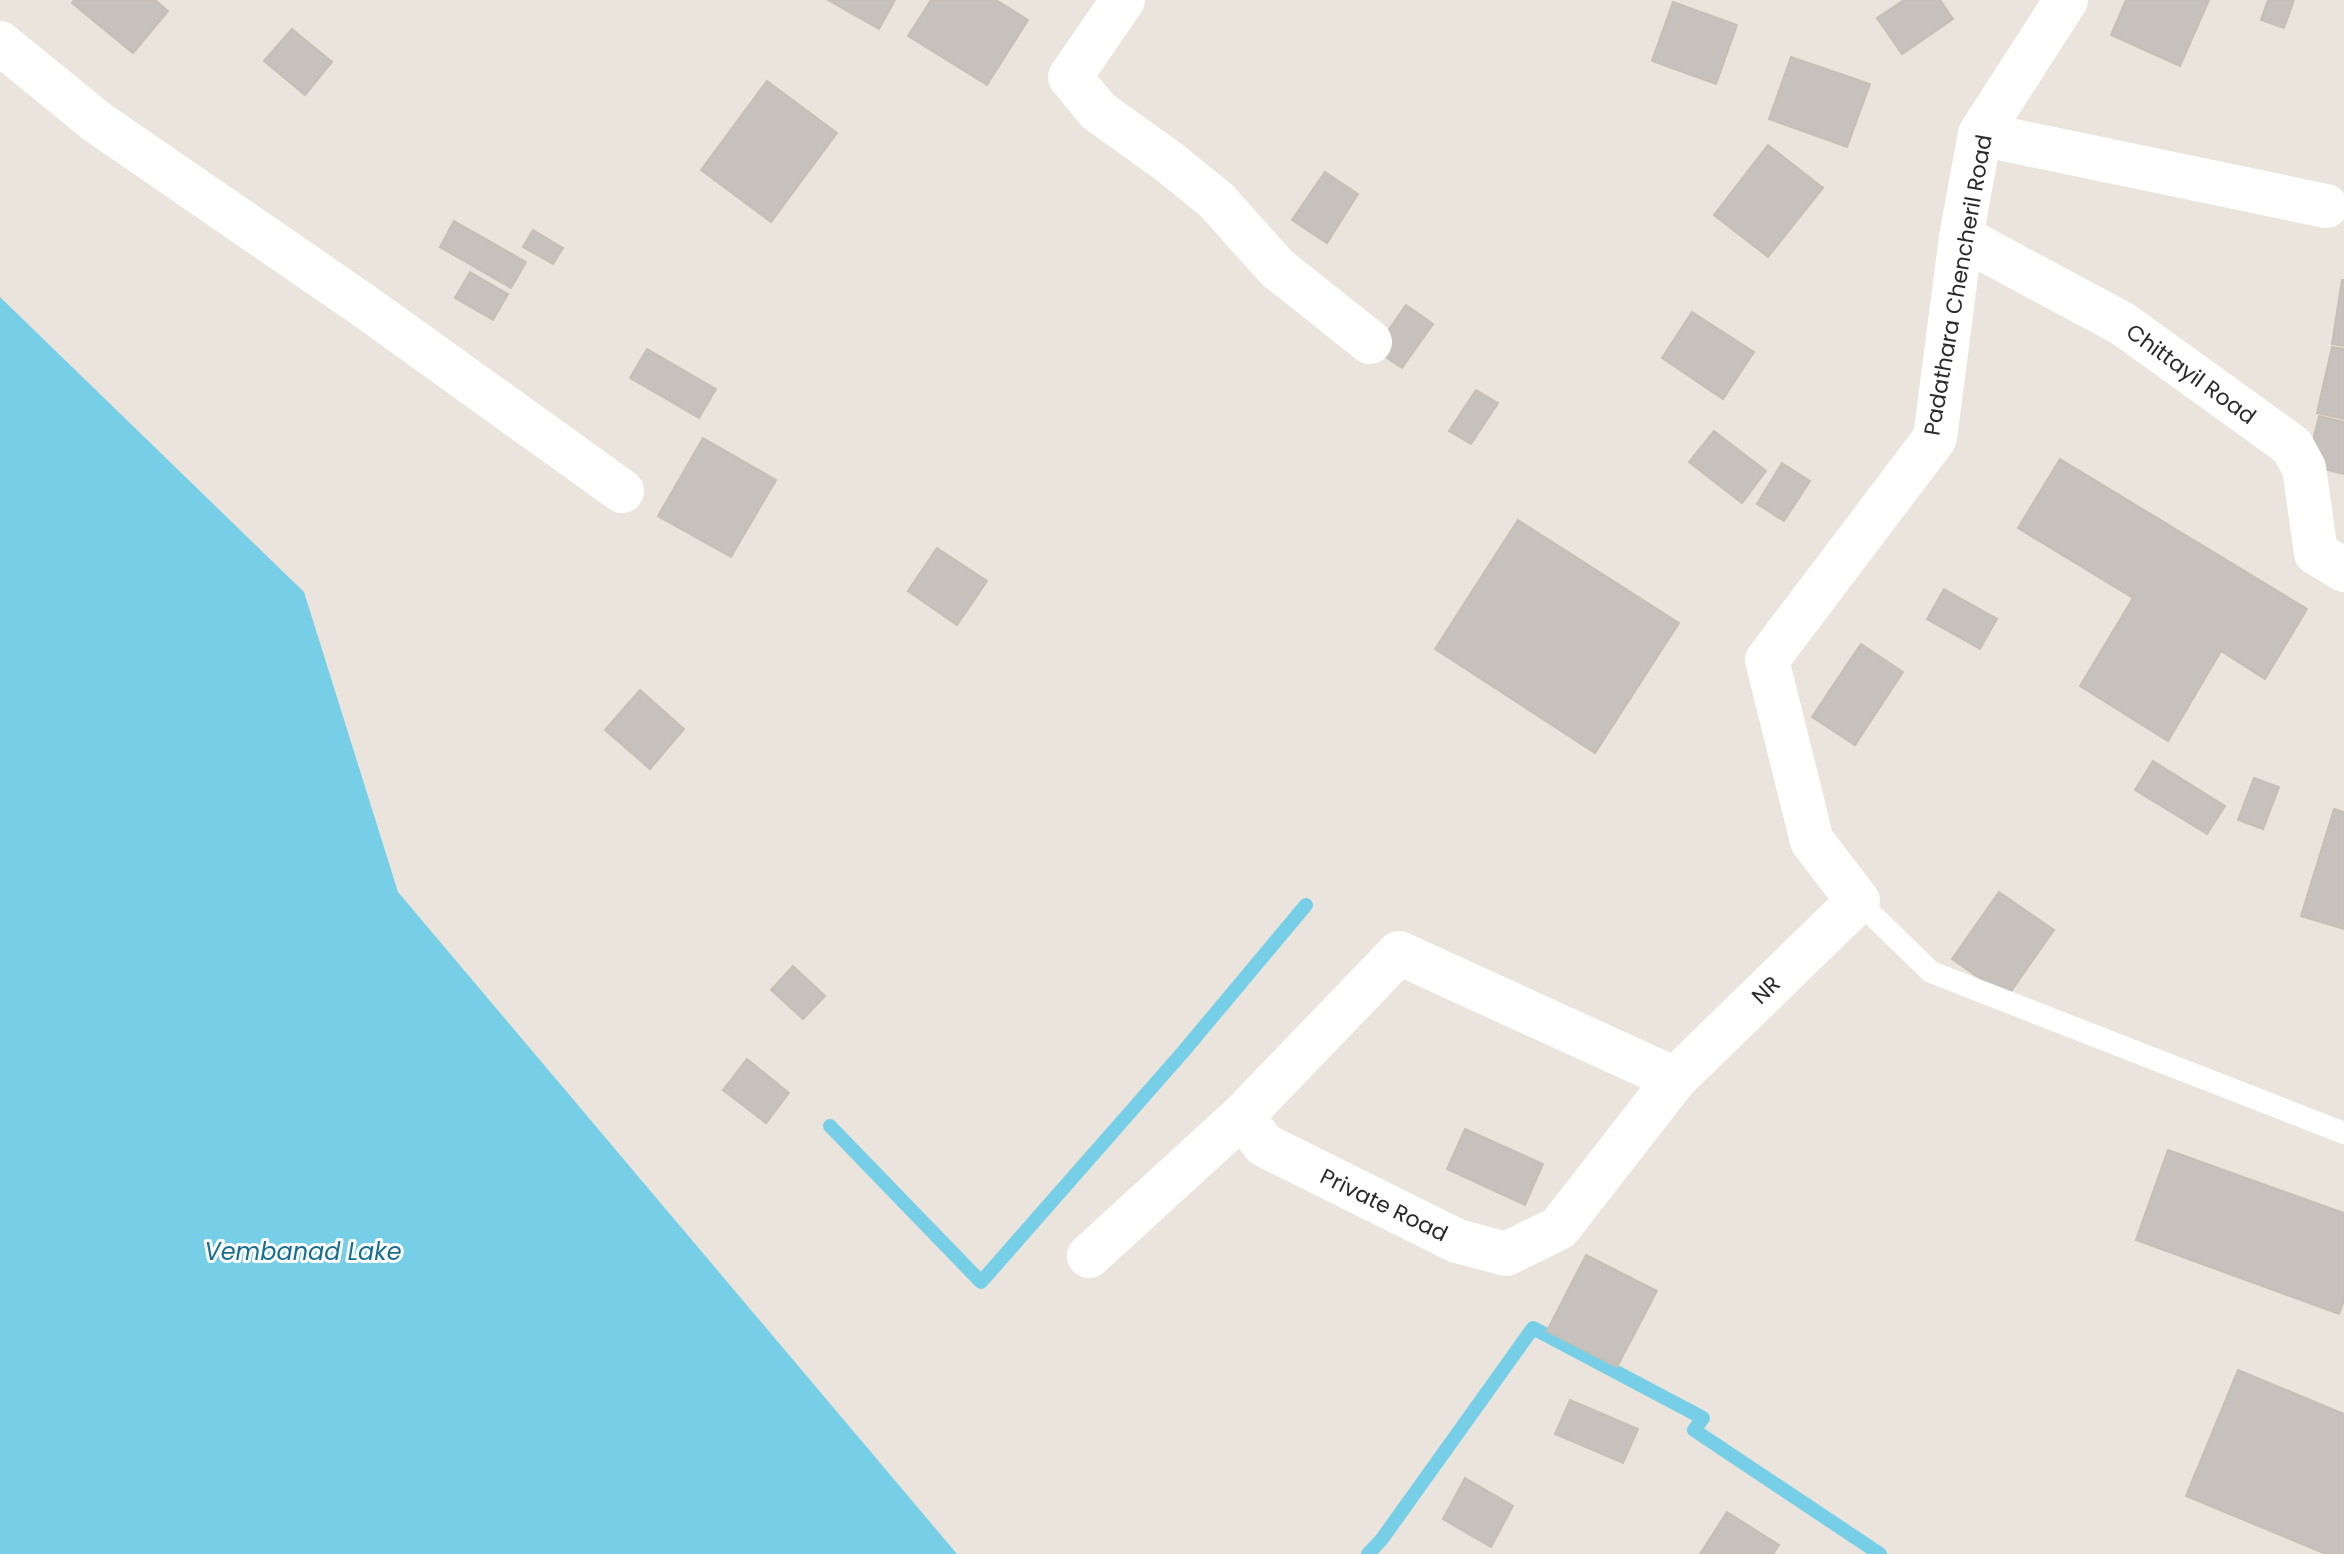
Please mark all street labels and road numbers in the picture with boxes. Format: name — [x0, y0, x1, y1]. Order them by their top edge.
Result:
street label: Padathara Chencheril Road — [1916, 132, 2000, 438]
street label: Chittayil Road — [2120, 316, 2262, 432]
street label: NR — [1745, 969, 1787, 1011]
street label: Private Road — [1315, 1161, 1453, 1249]

